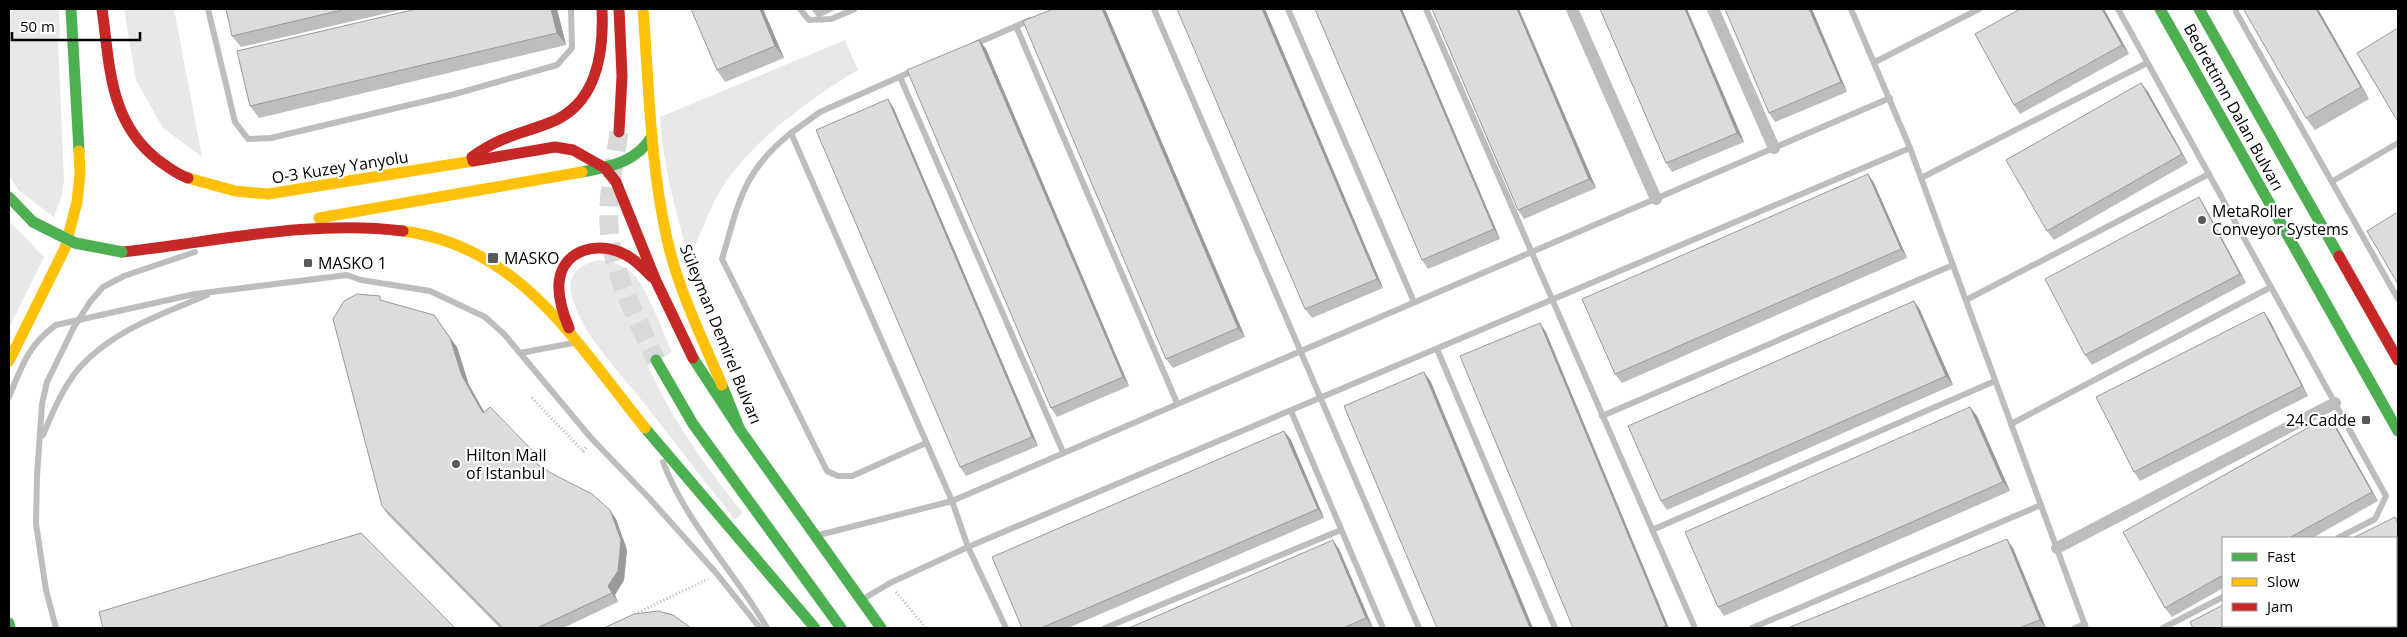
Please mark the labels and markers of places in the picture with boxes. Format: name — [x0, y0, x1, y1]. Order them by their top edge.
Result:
place label: MetaRoller Conveyor Systems — [2212, 200, 2348, 240]
marker: MetaRoller Conveyor Systems — [2196, 214, 2208, 226]
place label: MASKO — [504, 247, 560, 269]
marker: MASKO — [486, 251, 500, 265]
place label: MASKO 1 — [318, 252, 387, 274]
marker: MASKO 1 — [302, 257, 314, 269]
place label: 24.Cadde — [2286, 409, 2356, 431]
marker: 24.Cadde — [2360, 414, 2372, 426]
place label: Hilton Mall of Istanbul — [466, 444, 547, 484]
marker: Hilton Mall of Istanbul — [450, 458, 462, 470]

